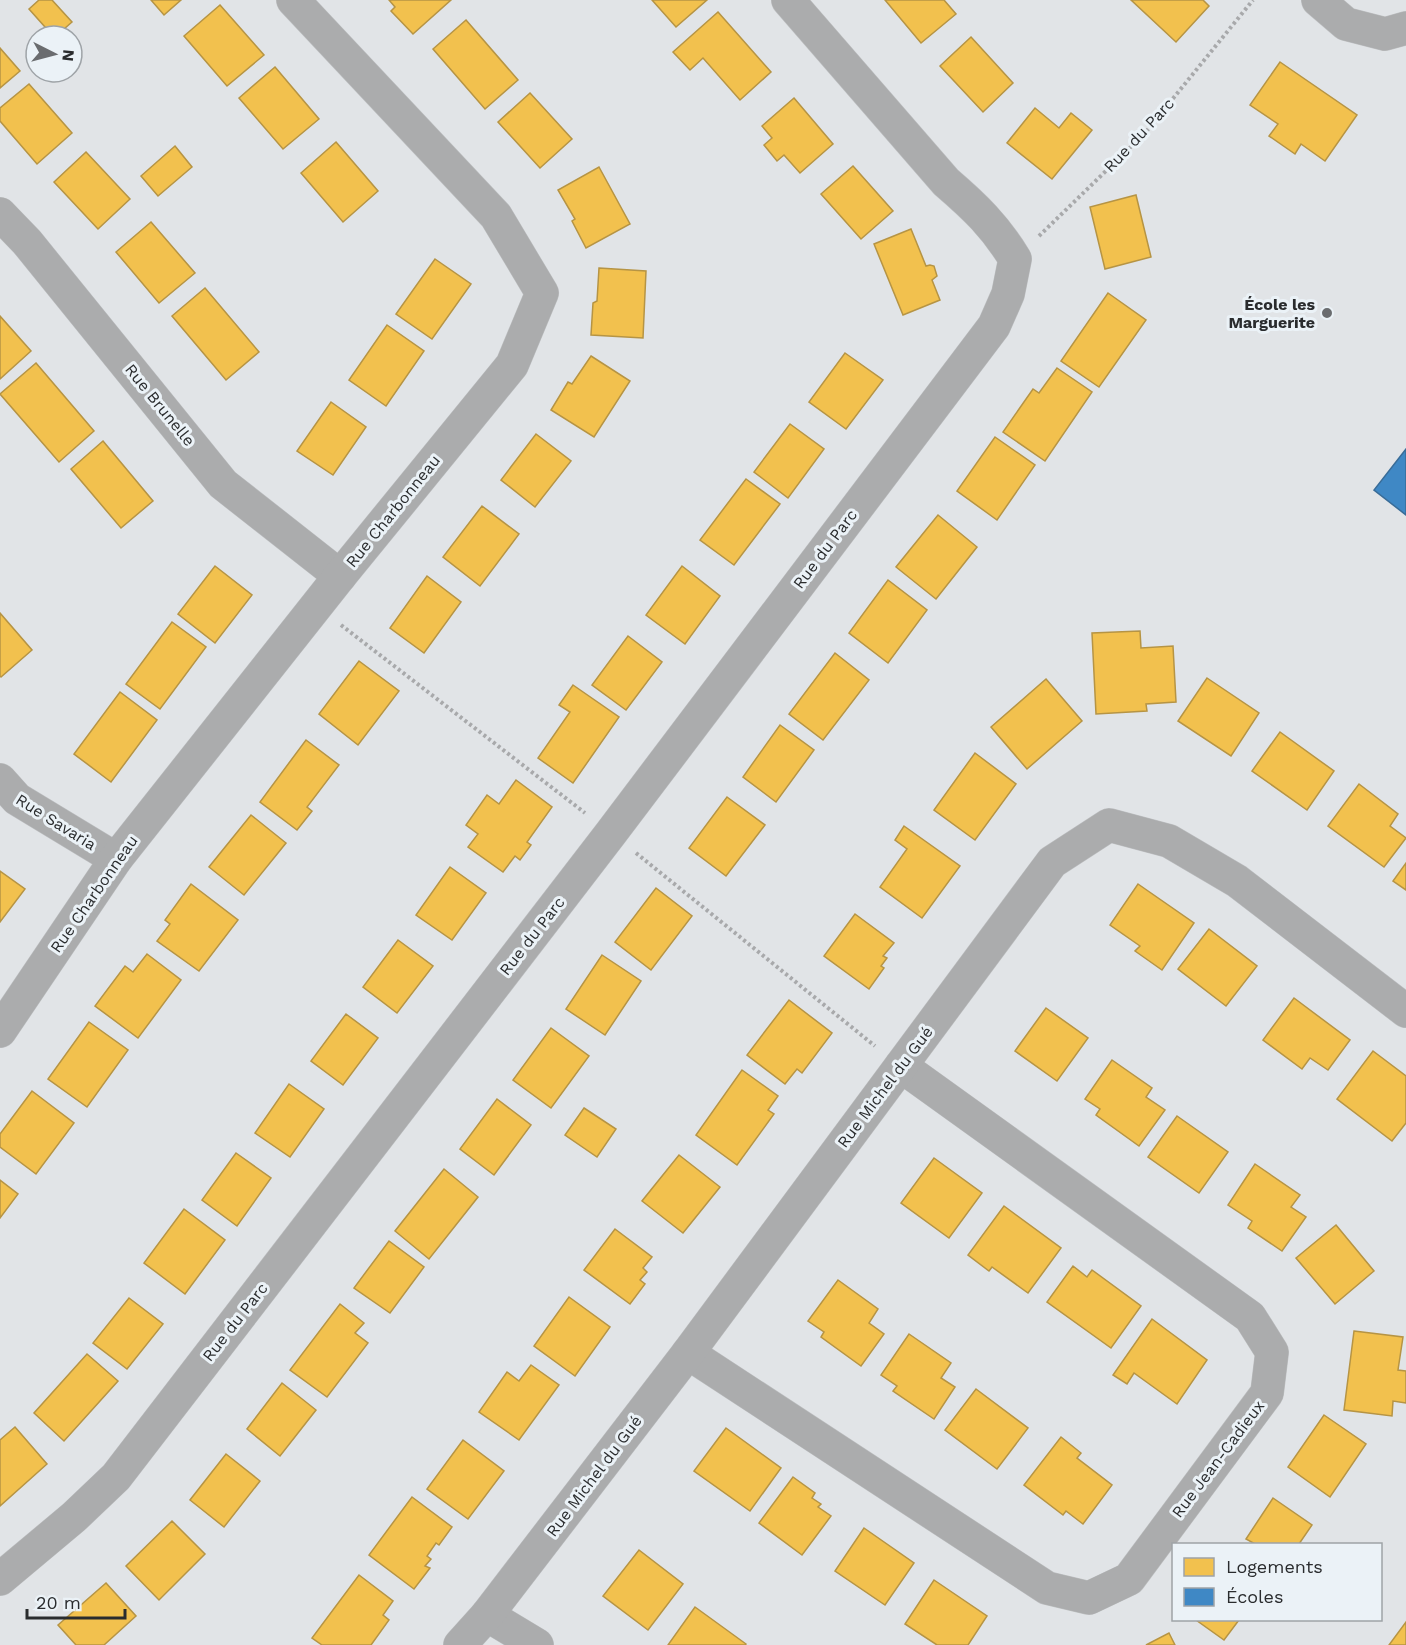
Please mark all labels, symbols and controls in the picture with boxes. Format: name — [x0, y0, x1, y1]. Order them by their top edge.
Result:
north arrow — [24, 24, 84, 84]
text: N — [58, 49, 78, 62]
street label: Rue du Parc — [1100, 94, 1178, 176]
place label: École les Marguerite — [1229, 295, 1315, 332]
marker: École les Marguerite — [1320, 306, 1334, 320]
street label: Rue Brunelle — [121, 360, 199, 450]
street label: Rue Charbonneau — [342, 451, 444, 571]
street label: Rue du Parc — [789, 506, 861, 592]
street label: Rue Savaria — [12, 790, 100, 854]
street label: Rue Charbonneau — [46, 832, 142, 956]
street label: Rue du Parc — [495, 893, 569, 979]
street label: Rue Michel du Gué — [833, 1023, 937, 1151]
street label: Rue du Parc — [198, 1279, 272, 1365]
street label: Rue Jean-Cadieux — [1168, 1397, 1268, 1521]
street label: Rue Michel du Gué — [542, 1412, 646, 1540]
legend — [1172, 1543, 1382, 1621]
text: Logements — [1226, 1556, 1323, 1577]
scale bar — [27, 1582, 124, 1620]
text: Écoles — [1226, 1586, 1283, 1607]
text: 20 m — [36, 1592, 81, 1613]

